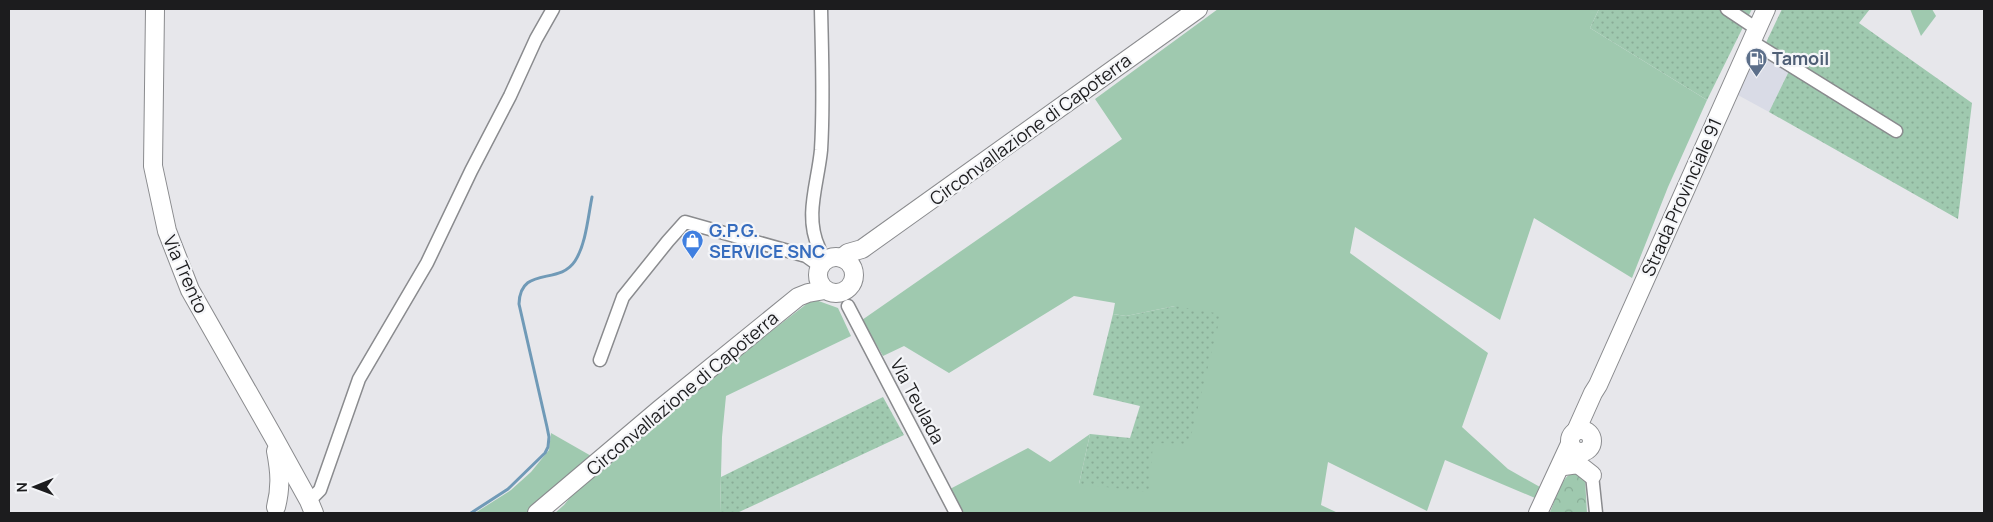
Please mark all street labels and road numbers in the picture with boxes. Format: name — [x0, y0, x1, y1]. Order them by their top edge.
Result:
street label: Circonvallazione di Capoterra — [925, 48, 1135, 210]
street label: Strada Provinciale 91 — [1635, 114, 1727, 280]
street label: Via Trento — [158, 231, 214, 317]
street label: Circonvallazione di Capoterra — [581, 306, 783, 480]
street label: Via Teulada — [885, 354, 951, 448]

